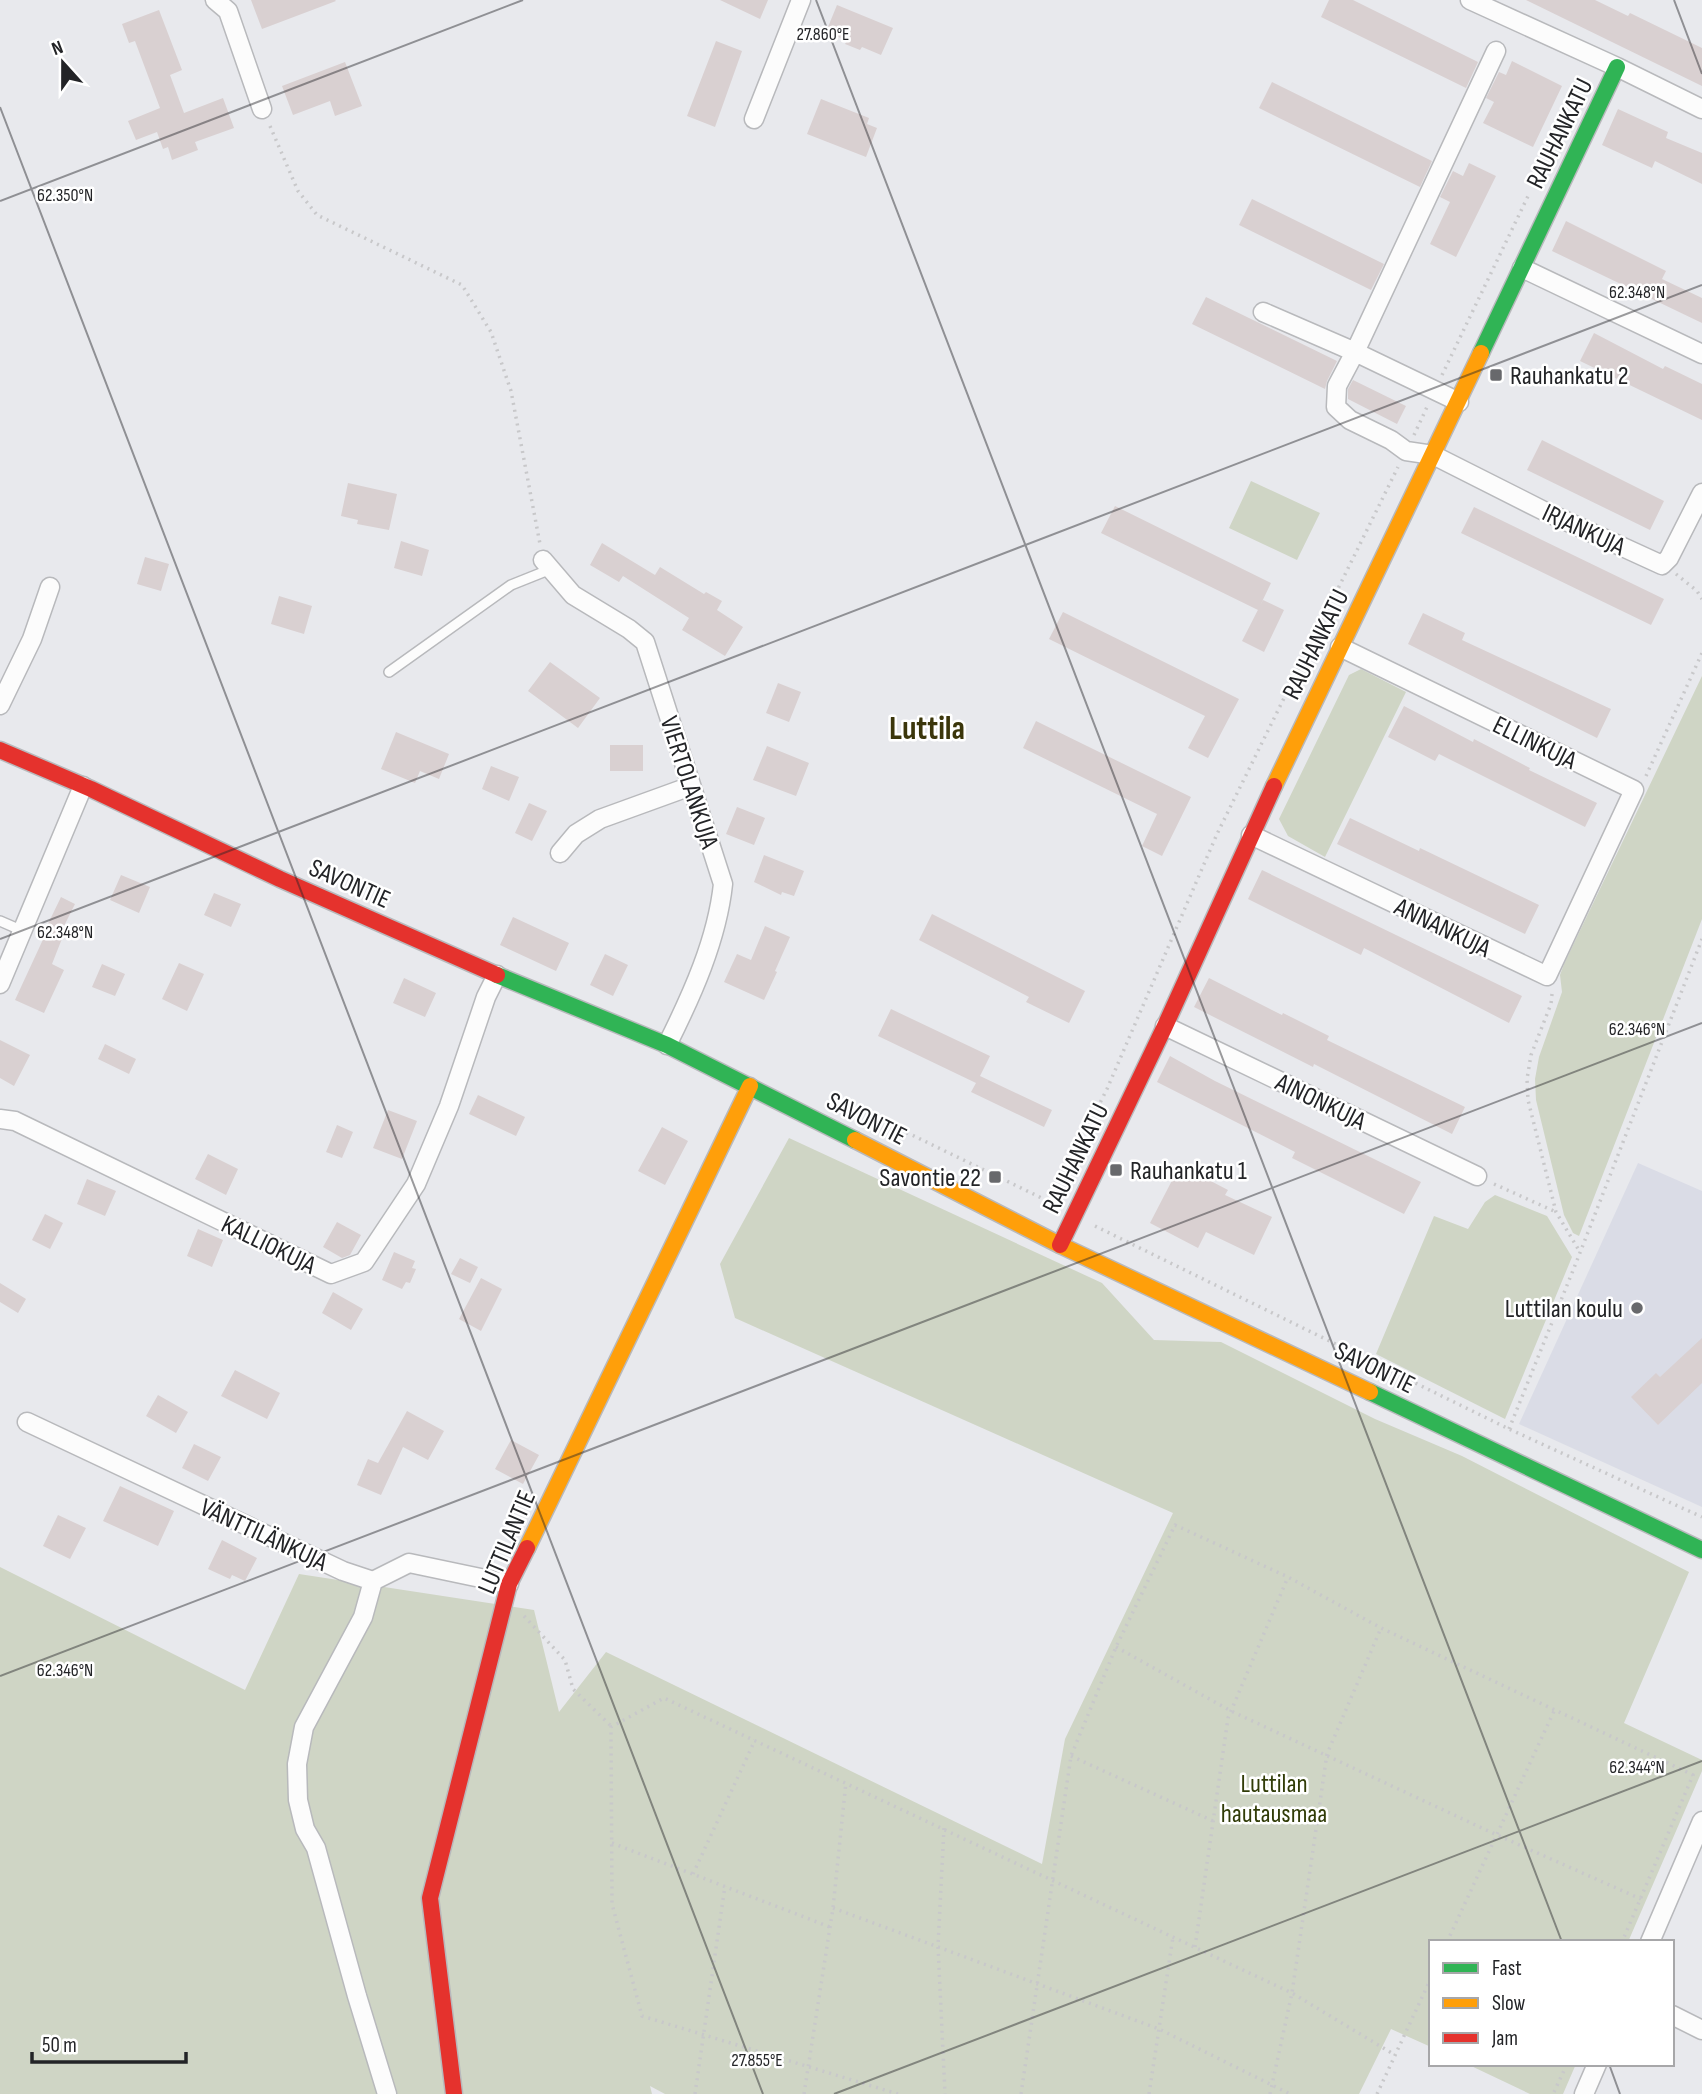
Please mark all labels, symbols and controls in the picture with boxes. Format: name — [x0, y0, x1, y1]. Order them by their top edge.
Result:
text: 27.860°E — [797, 24, 849, 45]
north arrow — [28, 28, 98, 98]
text: N — [49, 36, 66, 61]
street label: RAUHANKATU — [1520, 74, 1600, 194]
text: 62.350°N — [37, 185, 93, 206]
text: 62.348°N — [1609, 282, 1665, 303]
place label: Rauhankatu 2 — [1510, 361, 1628, 392]
marker: Rauhankatu 2 — [1488, 367, 1504, 383]
street label: IRJANKUJA — [1537, 498, 1631, 563]
street label: RAUHANKATU — [1276, 585, 1356, 705]
district label: Luttila — [889, 709, 965, 749]
street label: ELLINKUJA — [1487, 710, 1582, 777]
street label: VIERTOLANKUJA — [653, 712, 725, 853]
street label: SAVONTIE — [304, 853, 395, 916]
street label: ANNANKUJA — [1388, 891, 1496, 965]
text: 62.348°N — [37, 922, 93, 943]
text: 62.346°N — [1609, 1019, 1665, 1040]
street label: AINONKUJA — [1269, 1067, 1371, 1138]
street label: SAVONTIE — [821, 1086, 912, 1153]
street label: RAUHANKATU — [1036, 1099, 1116, 1219]
place label: Rauhankatu 1 — [1130, 1156, 1247, 1187]
marker: Rauhankatu 1 — [1108, 1162, 1124, 1178]
place label: Savontie 22 — [879, 1163, 981, 1194]
marker: Savontie 22 — [987, 1169, 1003, 1185]
street label: KALLIOKUJA — [216, 1209, 321, 1282]
place label: Luttilan koulu — [1505, 1294, 1623, 1325]
marker: Luttilan koulu — [1629, 1300, 1645, 1316]
street label: SAVONTIE — [1329, 1336, 1420, 1401]
street label: LUTTILANTIE — [472, 1486, 543, 1599]
street label: VÄNTTILÄNKUJA — [195, 1492, 333, 1579]
text: 62.346°N — [37, 1660, 93, 1681]
text: 62.344°N — [1609, 1757, 1665, 1778]
park label: Luttilan hautausmaa — [1221, 1769, 1327, 1830]
legend — [1429, 1940, 1674, 2066]
text: Fast — [1492, 1956, 1522, 1981]
text: Slow — [1492, 1991, 1526, 2016]
scale bar — [32, 2021, 186, 2064]
text: Jam — [1491, 2026, 1518, 2051]
text: 50 m — [42, 2033, 77, 2058]
text: 27.855°E — [731, 2050, 783, 2071]

